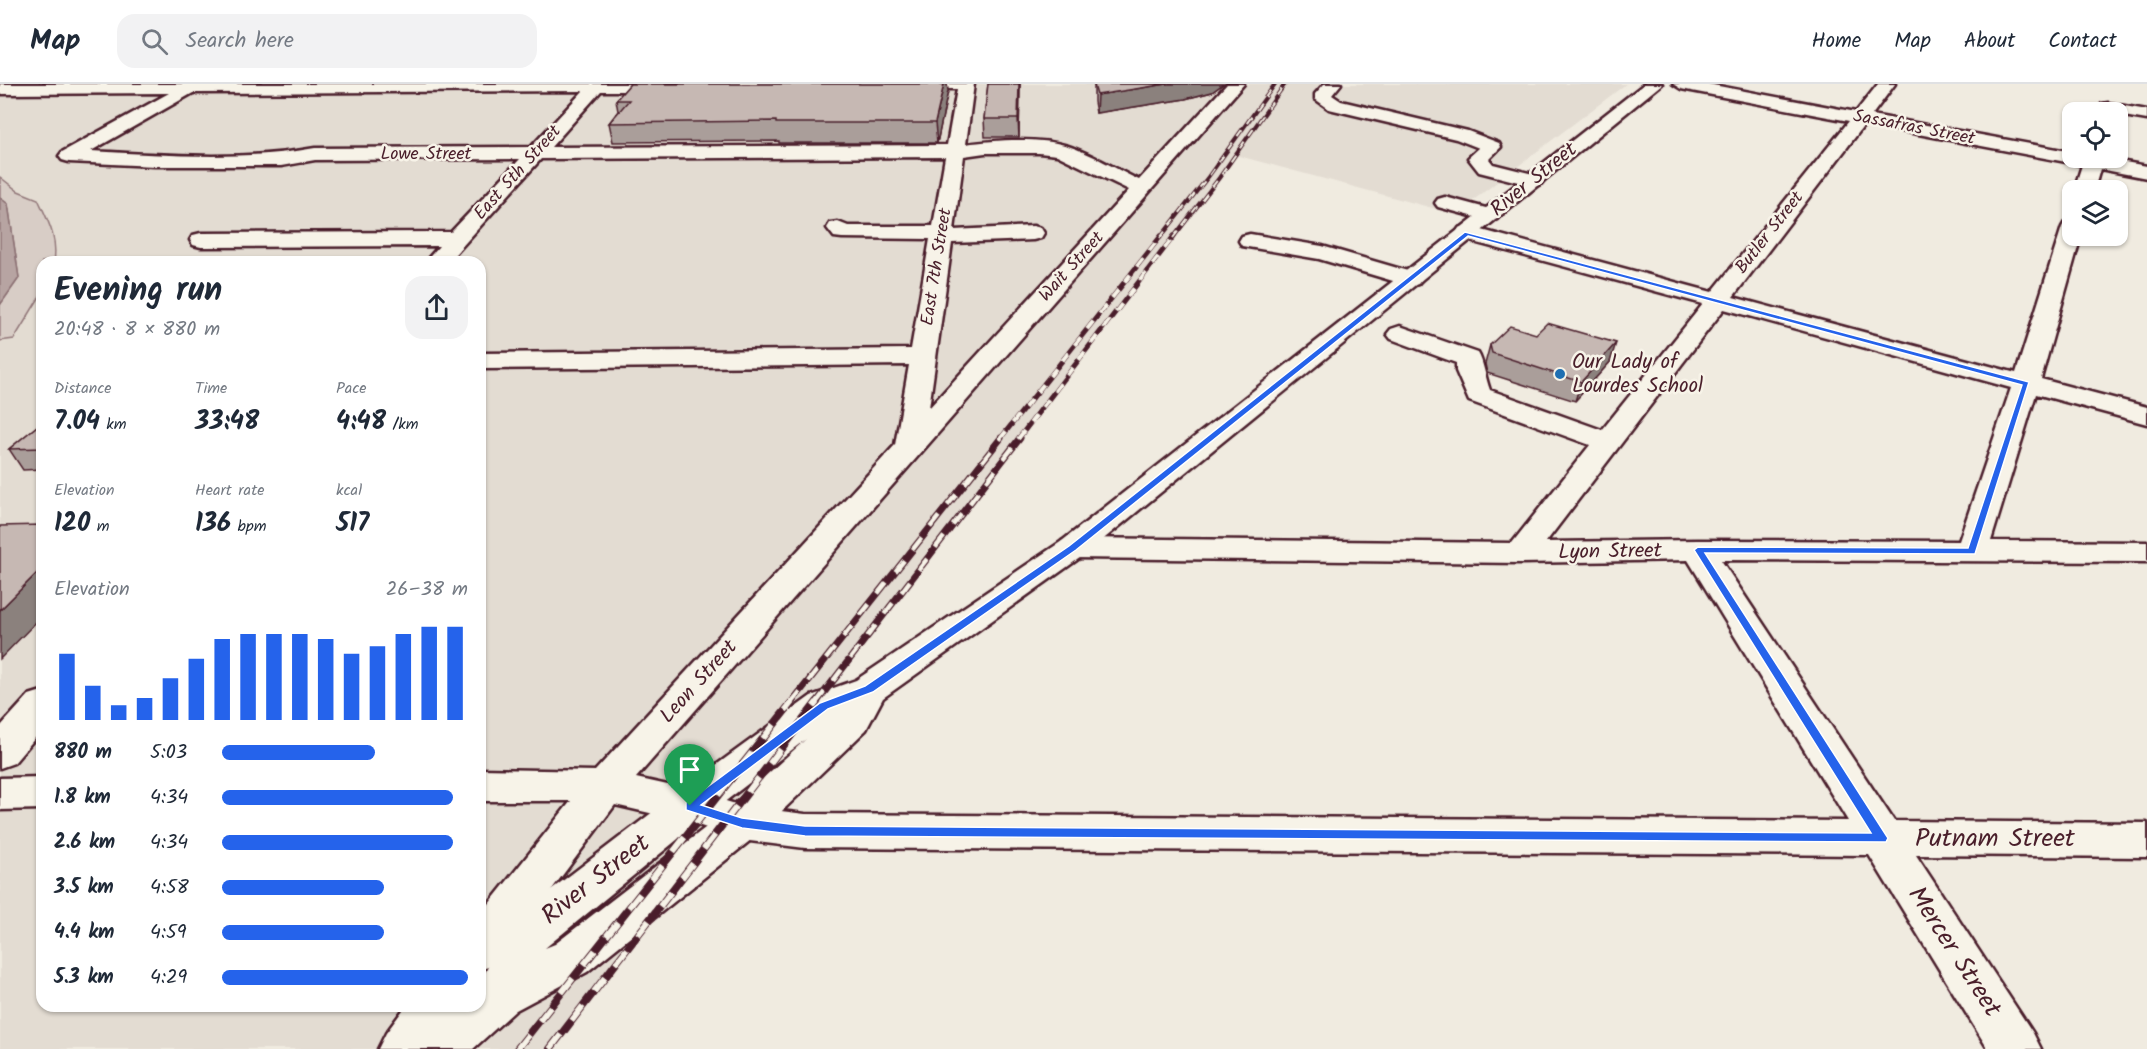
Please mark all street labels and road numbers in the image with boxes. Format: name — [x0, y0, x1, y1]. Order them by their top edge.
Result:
street label: Sassafras Street — [1851, 102, 1978, 154]
street label: East 5th Street — [467, 118, 570, 227]
street label: River Street — [1483, 134, 1586, 226]
street label: Lowe Street — [380, 140, 473, 169]
street label: Butler Street — [1728, 184, 1812, 281]
street label: East 7th Street — [913, 205, 961, 328]
street label: Wait Street — [1032, 224, 1112, 309]
street label: Lyon Street — [1558, 535, 1663, 569]
street label: Leon Street — [652, 632, 746, 731]
street label: Putnam Street — [1915, 818, 2076, 860]
street label: River Street — [532, 823, 660, 936]
street label: Mercer Street — [1896, 878, 2013, 1027]

